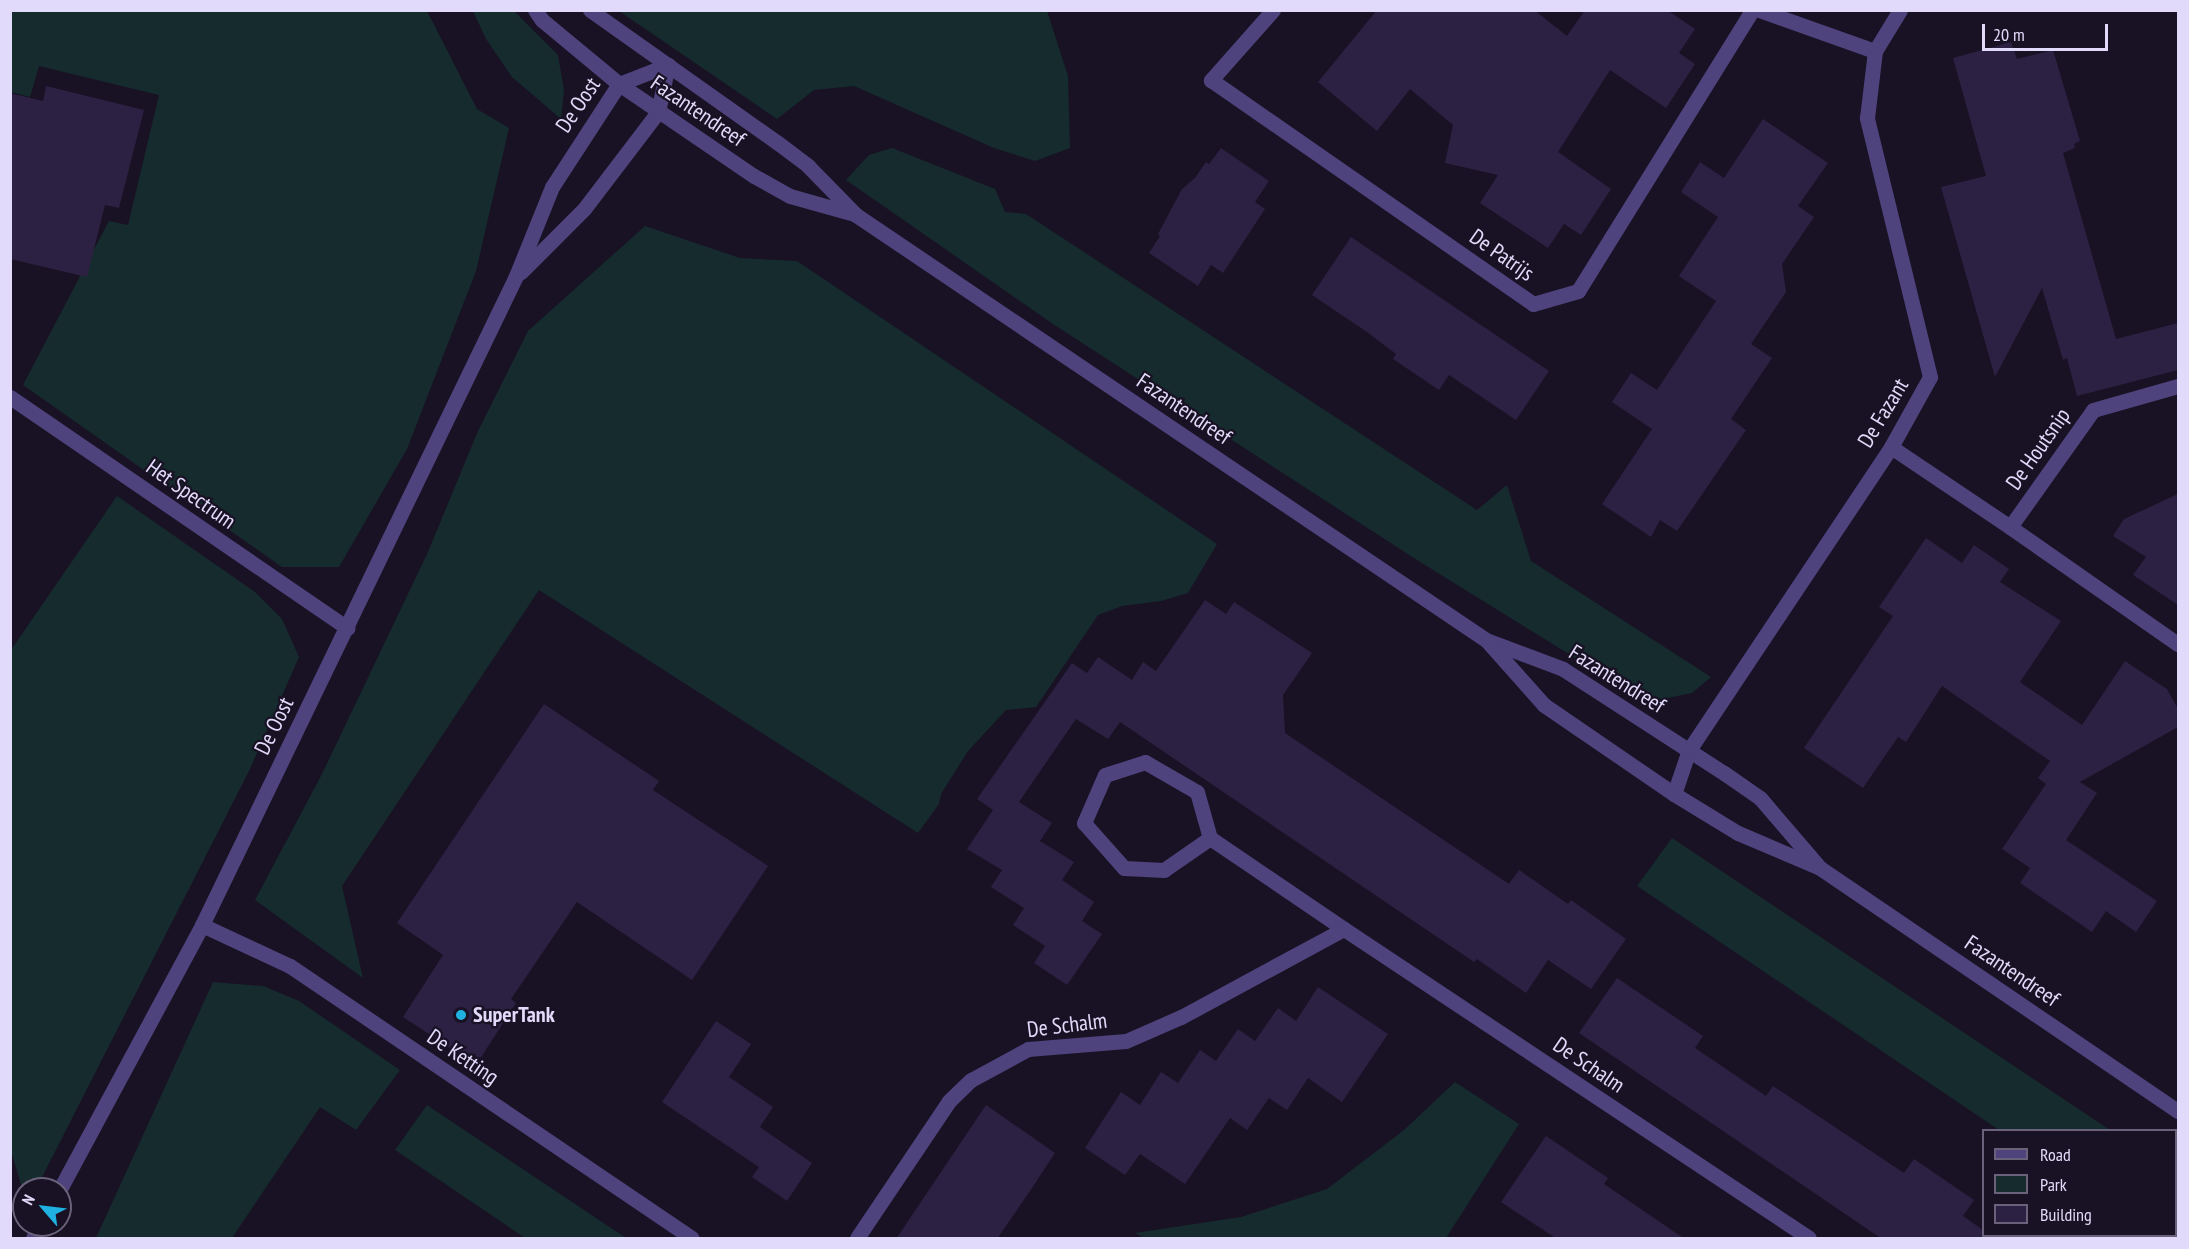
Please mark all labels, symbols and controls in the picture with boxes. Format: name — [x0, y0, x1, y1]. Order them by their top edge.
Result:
scale bar — [1985, 12, 2111, 50]
text: 20 m — [1993, 23, 2025, 46]
street label: Fazantendreef — [646, 70, 750, 152]
street label: De Oost — [550, 73, 606, 137]
street label: De Patrijs — [1465, 223, 1539, 287]
street label: Fazantendreef — [1132, 368, 1236, 450]
street label: De Fazant — [1852, 374, 1914, 452]
street label: De Houtsnip — [2000, 403, 2076, 495]
street label: Het Spectrum — [141, 454, 241, 534]
street label: Fazantendreef — [1564, 639, 1670, 719]
street label: De Oost — [249, 693, 299, 759]
street label: Fazantendreef — [1960, 930, 2064, 1012]
place label: SuperTank — [473, 1002, 555, 1028]
street label: De Schalm — [1025, 1007, 1109, 1043]
marker: SuperTank — [454, 1008, 468, 1022]
street label: De Ketting — [422, 1024, 504, 1090]
street label: De Schalm — [1548, 1032, 1630, 1098]
legend — [1982, 1129, 2177, 1237]
text: Road — [2040, 1143, 2071, 1166]
text: Park — [2040, 1173, 2067, 1196]
north arrow — [12, 1177, 72, 1237]
text: N — [17, 1191, 39, 1208]
text: Building — [2040, 1203, 2092, 1226]

